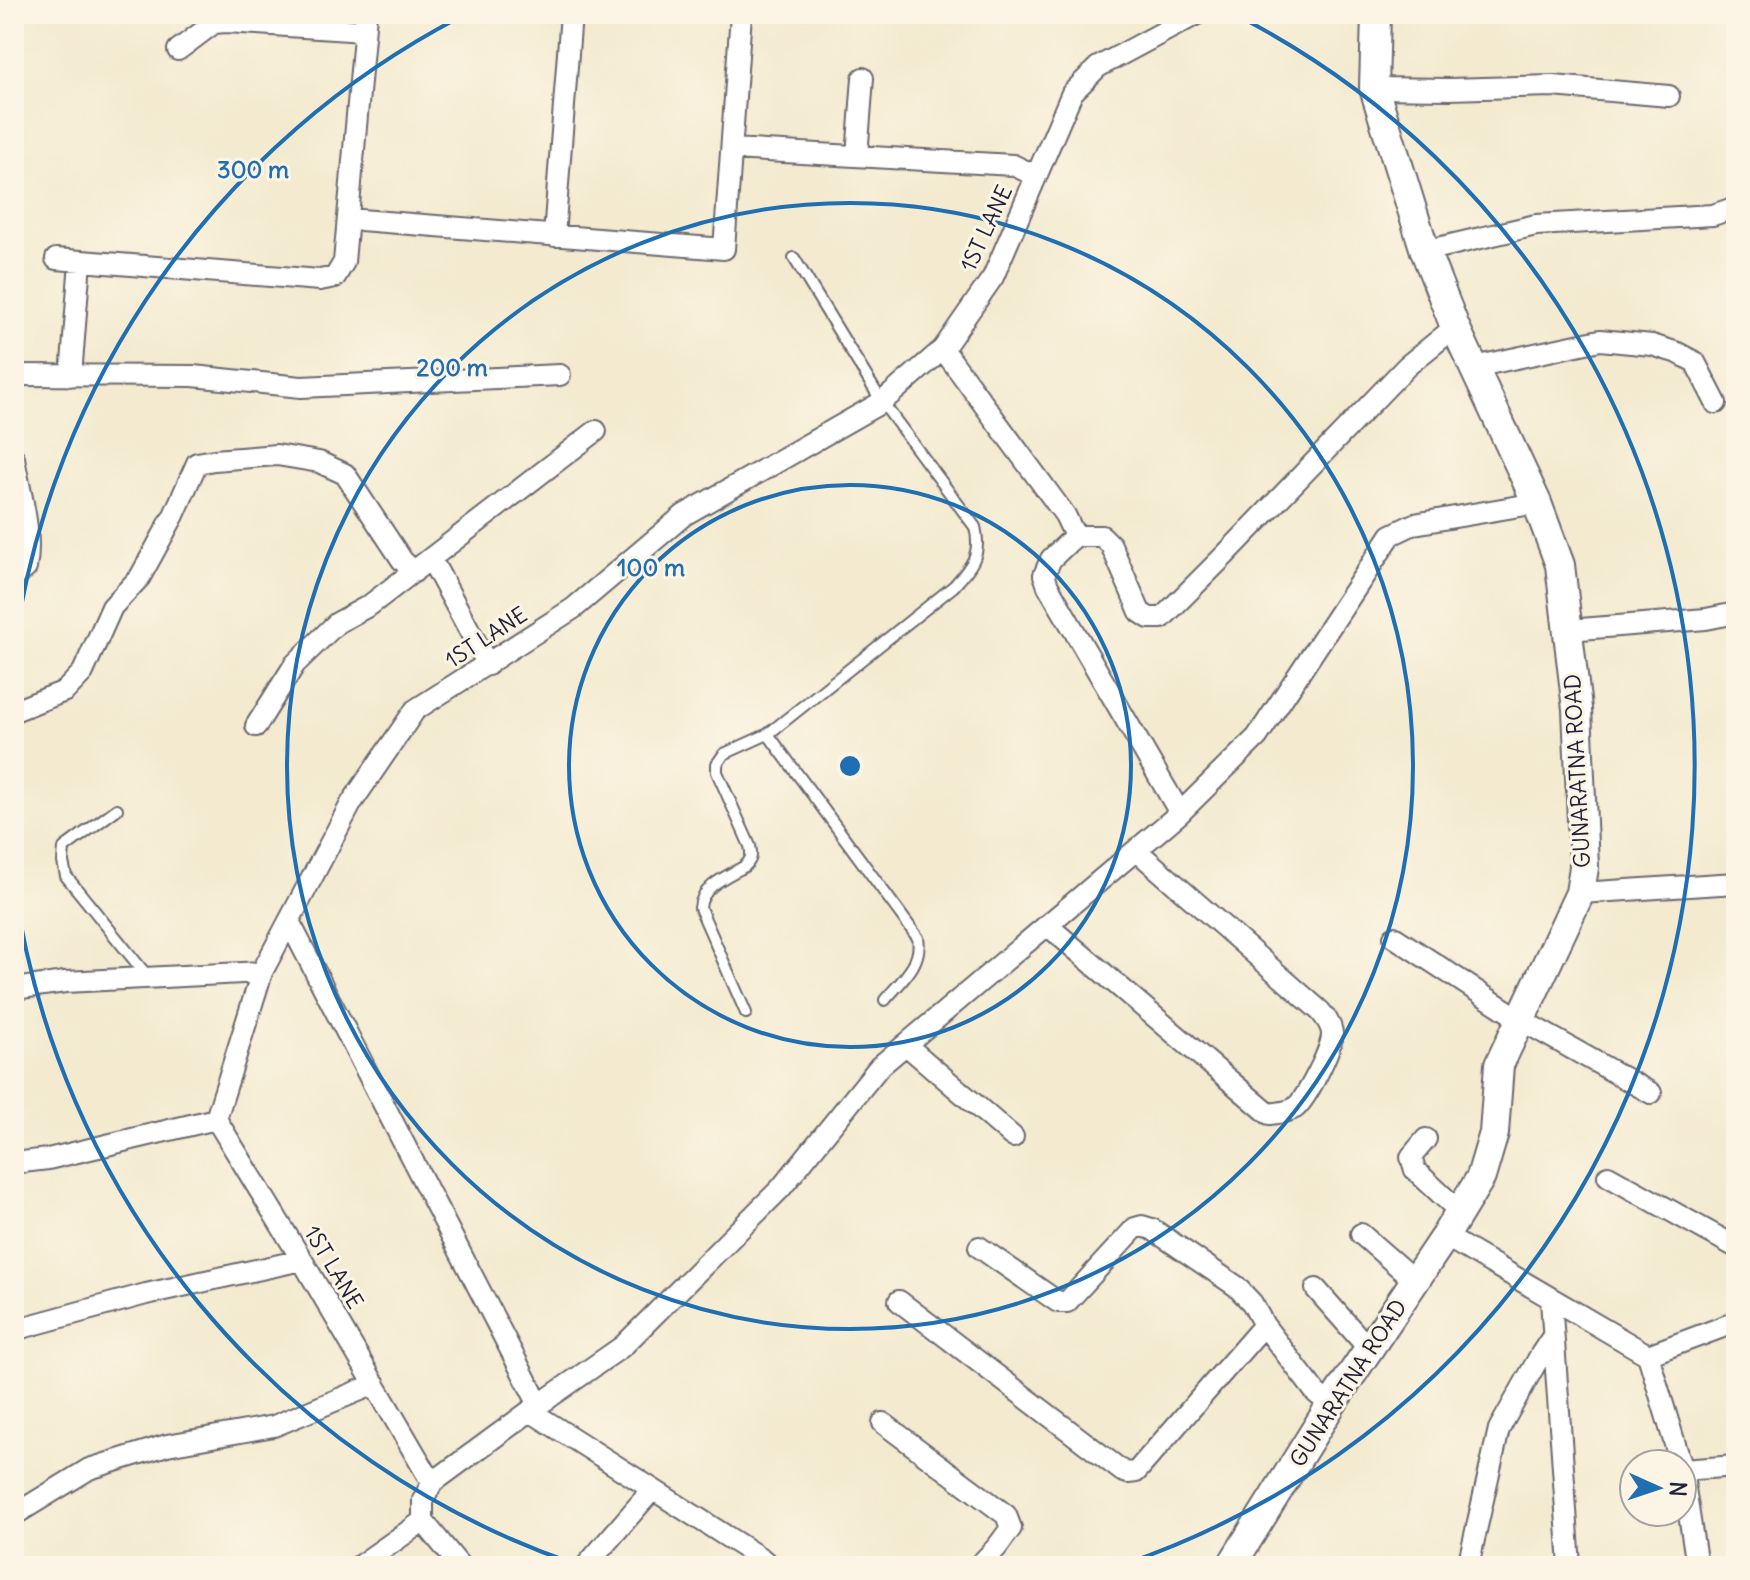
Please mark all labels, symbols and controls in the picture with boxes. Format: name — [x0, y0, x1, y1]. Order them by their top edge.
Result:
text: 300 m — [217, 154, 289, 184]
street label: 1ST LANE — [954, 180, 1018, 276]
text: 200 m — [416, 352, 488, 382]
text: 100 m — [617, 552, 685, 582]
street label: 1ST LANE — [440, 600, 532, 674]
street label: GUNARATNA ROAD — [1558, 673, 1596, 869]
centre of rings — [836, 752, 864, 780]
street label: 1ST LANE — [298, 1220, 370, 1314]
street label: GUNARATNA ROAD — [1283, 1294, 1413, 1472]
north arrow — [1618, 1448, 1698, 1528]
text: N — [1664, 1481, 1692, 1497]

